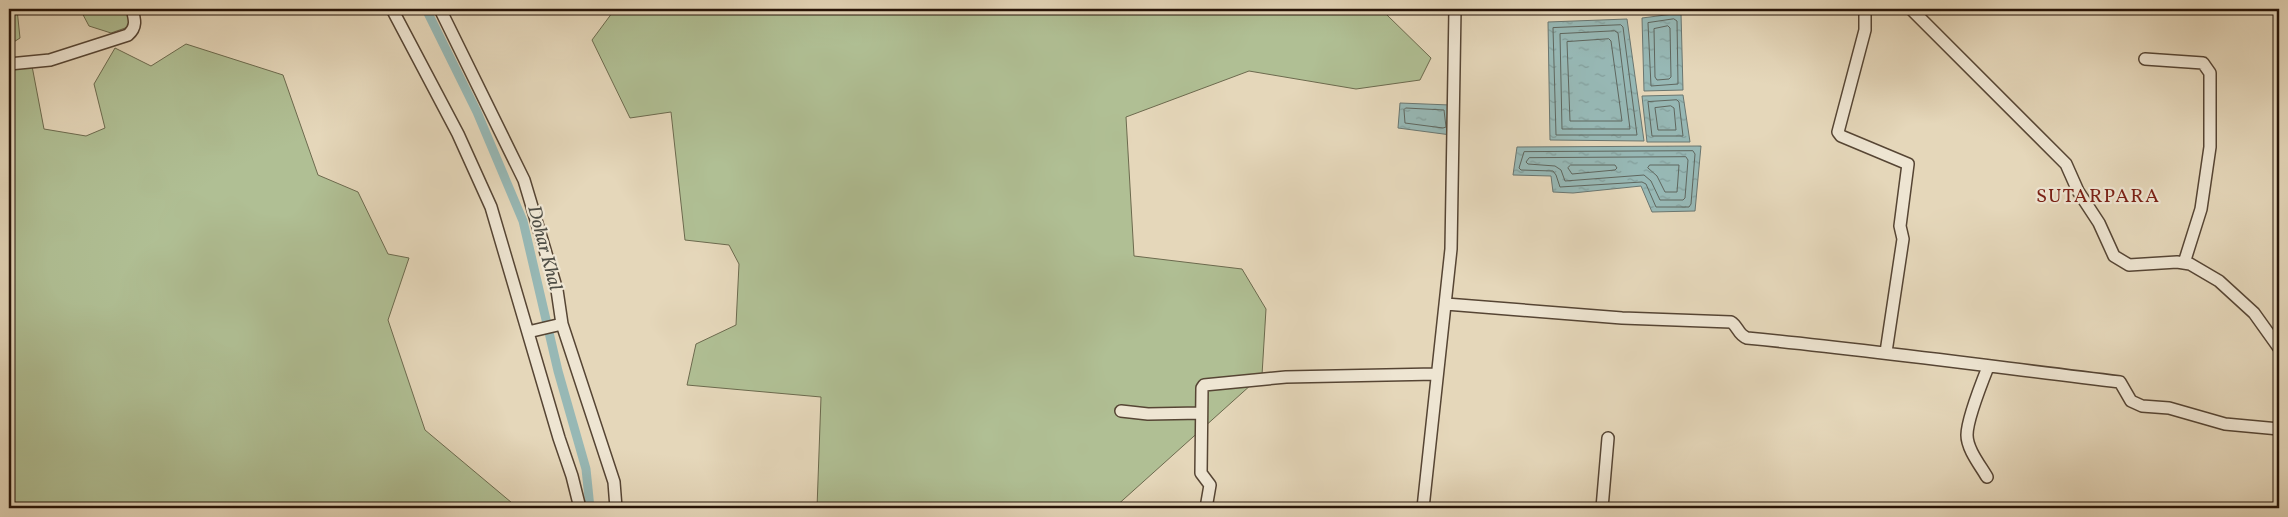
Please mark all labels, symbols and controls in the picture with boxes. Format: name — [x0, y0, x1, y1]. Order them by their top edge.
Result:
district label: SUTARPARA — [2036, 183, 2160, 211]
water label: Dohar Khal — [520, 203, 568, 294]

